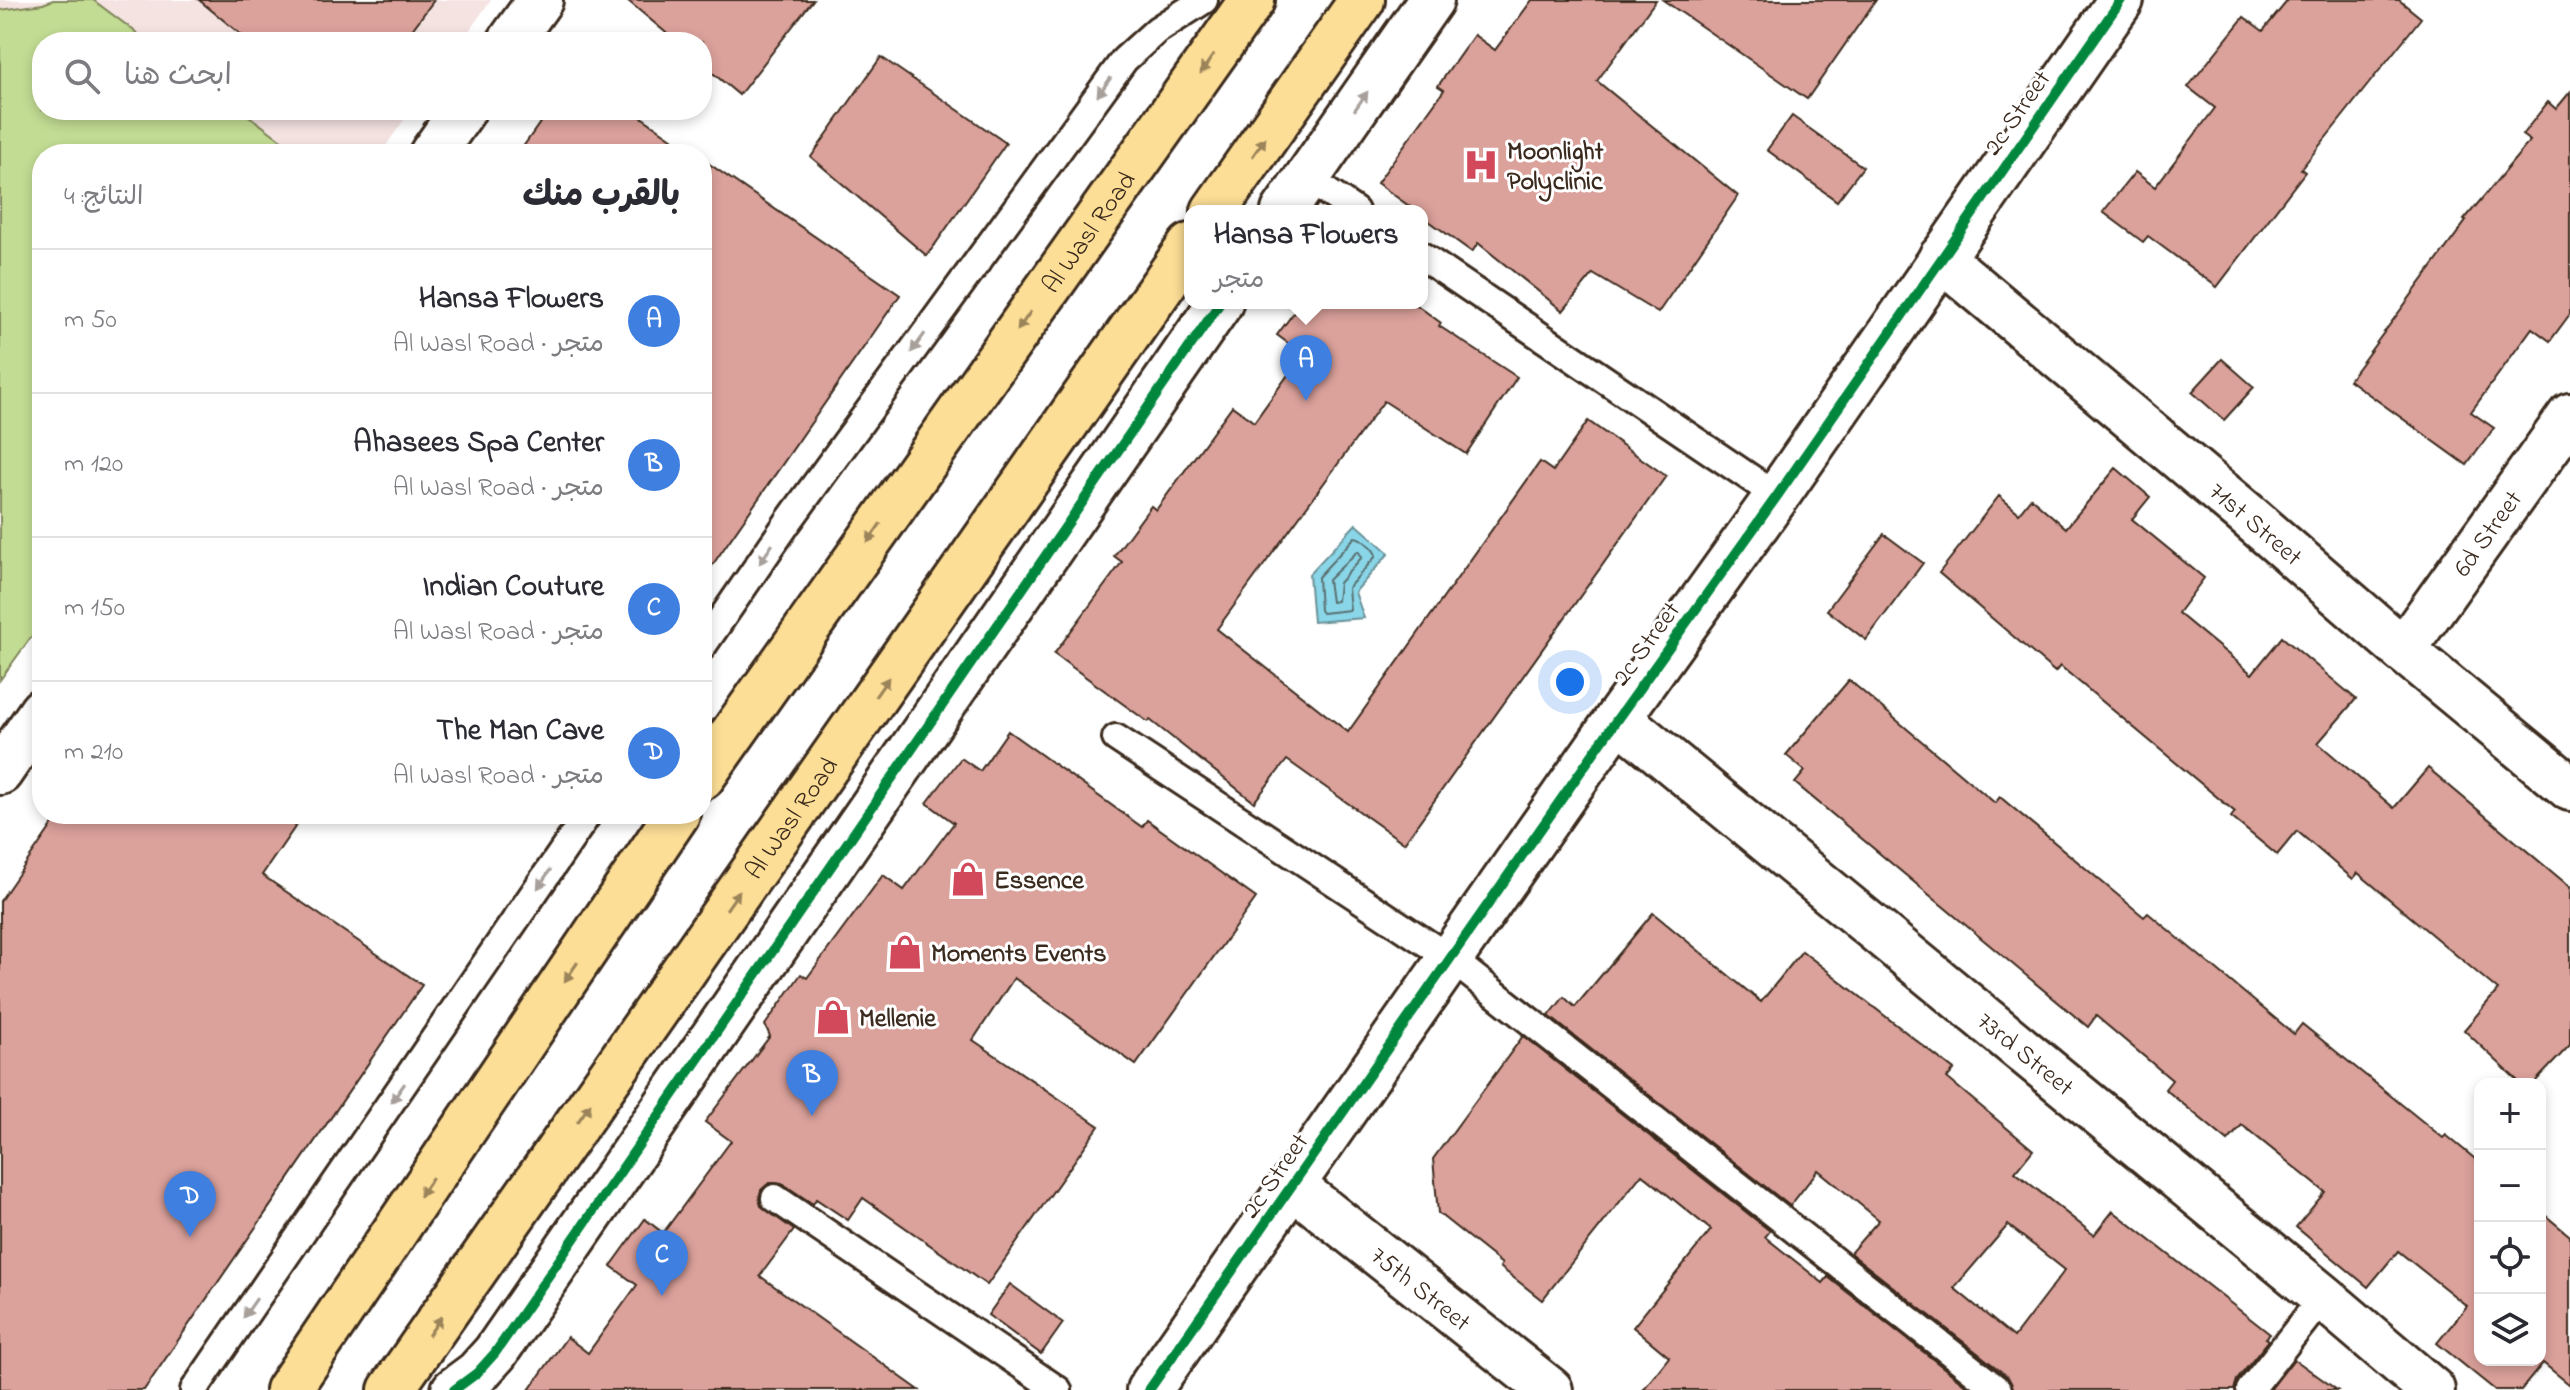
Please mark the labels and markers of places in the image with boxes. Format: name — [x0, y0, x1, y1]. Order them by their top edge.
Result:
place label: Moonlight Polyclinic — [1507, 134, 1604, 202]
hospital icon: Moonlight Polyclinic — [1462, 146, 1500, 184]
pin: A — [1280, 335, 1332, 401]
shop icon: Essence — [949, 860, 987, 898]
place label: Essence — [994, 863, 1085, 901]
shop icon: Moments Events — [886, 933, 924, 971]
place label: Moments Events — [931, 936, 1106, 974]
shop icon: Mellenie — [814, 998, 852, 1036]
place label: Mellenie — [859, 1001, 937, 1039]
pin: B — [786, 1050, 838, 1116]
pin: D — [164, 1171, 216, 1237]
pin: C — [636, 1230, 688, 1296]

